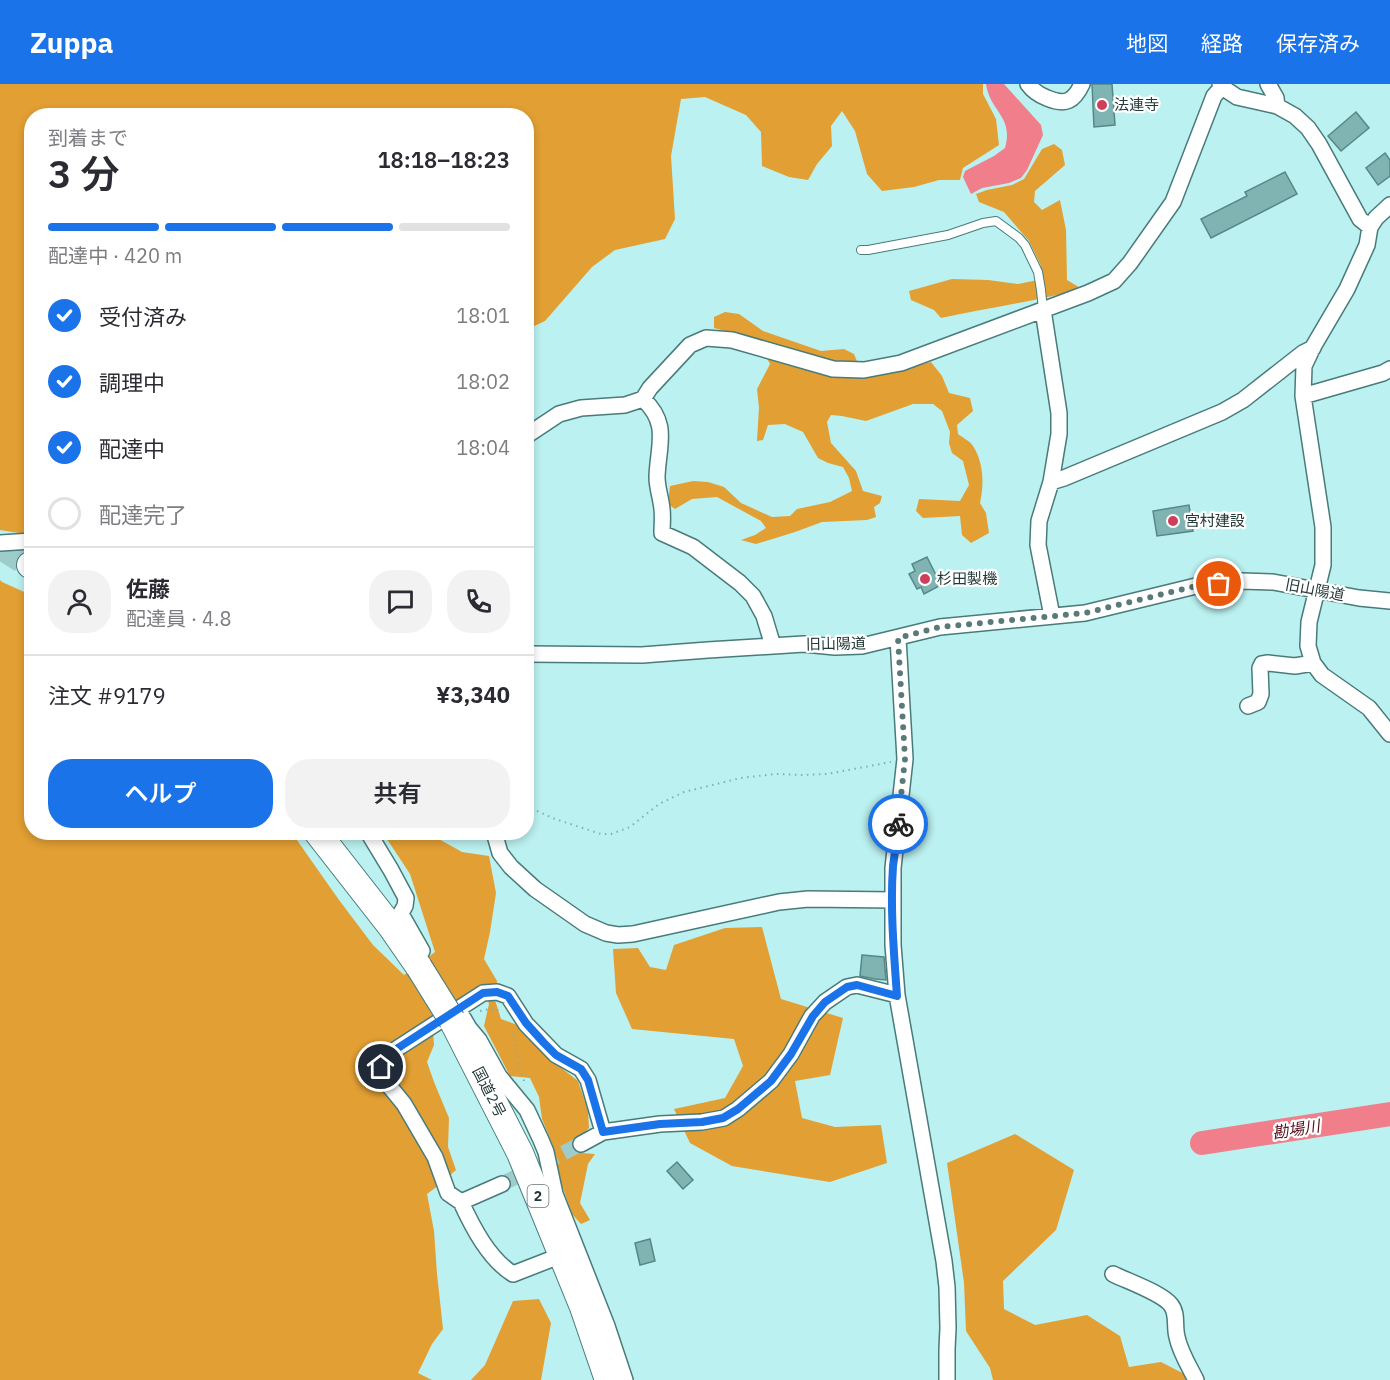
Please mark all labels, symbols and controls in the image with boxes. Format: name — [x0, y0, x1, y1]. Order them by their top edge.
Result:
text: Zuppa — [30, 24, 114, 61]
text: 地図 — [1126, 29, 1168, 57]
text: 経路 — [1201, 29, 1243, 57]
text: 保存済み — [1276, 29, 1360, 57]
place label: 法連寺 — [1114, 95, 1159, 114]
marker: 法連寺 — [1095, 98, 1109, 112]
text: 到着まで — [48, 124, 128, 151]
text: 18:18–18:23 — [377, 145, 510, 174]
text: 3 分 — [48, 148, 120, 199]
text: 配達中 · 420 m — [48, 242, 182, 269]
icon: check — [48, 299, 81, 332]
text: 受付済み — [99, 302, 187, 331]
text: 18:01 — [456, 302, 510, 329]
icon: check — [48, 365, 81, 398]
text: 調理中 — [99, 368, 165, 397]
text: 18:02 — [456, 368, 510, 395]
icon: check — [48, 431, 81, 464]
text: 配達中 — [99, 434, 165, 463]
text: 18:04 — [456, 434, 510, 461]
text: 配達完了 — [99, 500, 187, 529]
place label: 宮村建設 — [1185, 511, 1245, 530]
marker: 宮村建設 — [1166, 514, 1180, 528]
pin — [1193, 558, 1244, 609]
icon: bag — [1202, 567, 1235, 600]
place label: 杉田製機 — [937, 569, 997, 588]
button: person — [48, 570, 111, 633]
button: chat — [369, 570, 432, 633]
button: phone — [447, 570, 510, 633]
marker: 杉田製機 — [918, 572, 932, 586]
text: 佐藤 — [126, 574, 170, 603]
street label: 旧山陽道 — [1284, 574, 1346, 605]
text: 配達員 · 4.8 — [126, 605, 231, 632]
street label: 旧山陽道 — [806, 633, 866, 654]
text: ¥3,340 — [436, 680, 510, 709]
text: 注文 #9179 — [48, 681, 166, 710]
button: ヘルプ — [48, 759, 273, 828]
button: 共有 — [285, 759, 510, 828]
courier — [868, 794, 928, 854]
icon: bike — [882, 808, 915, 841]
pin — [355, 1041, 406, 1092]
icon: home — [364, 1050, 397, 1083]
street label: 国道2号 — [469, 1063, 510, 1120]
water label: 勘場川 — [1271, 1115, 1323, 1143]
road number: 2 — [528, 1185, 548, 1207]

